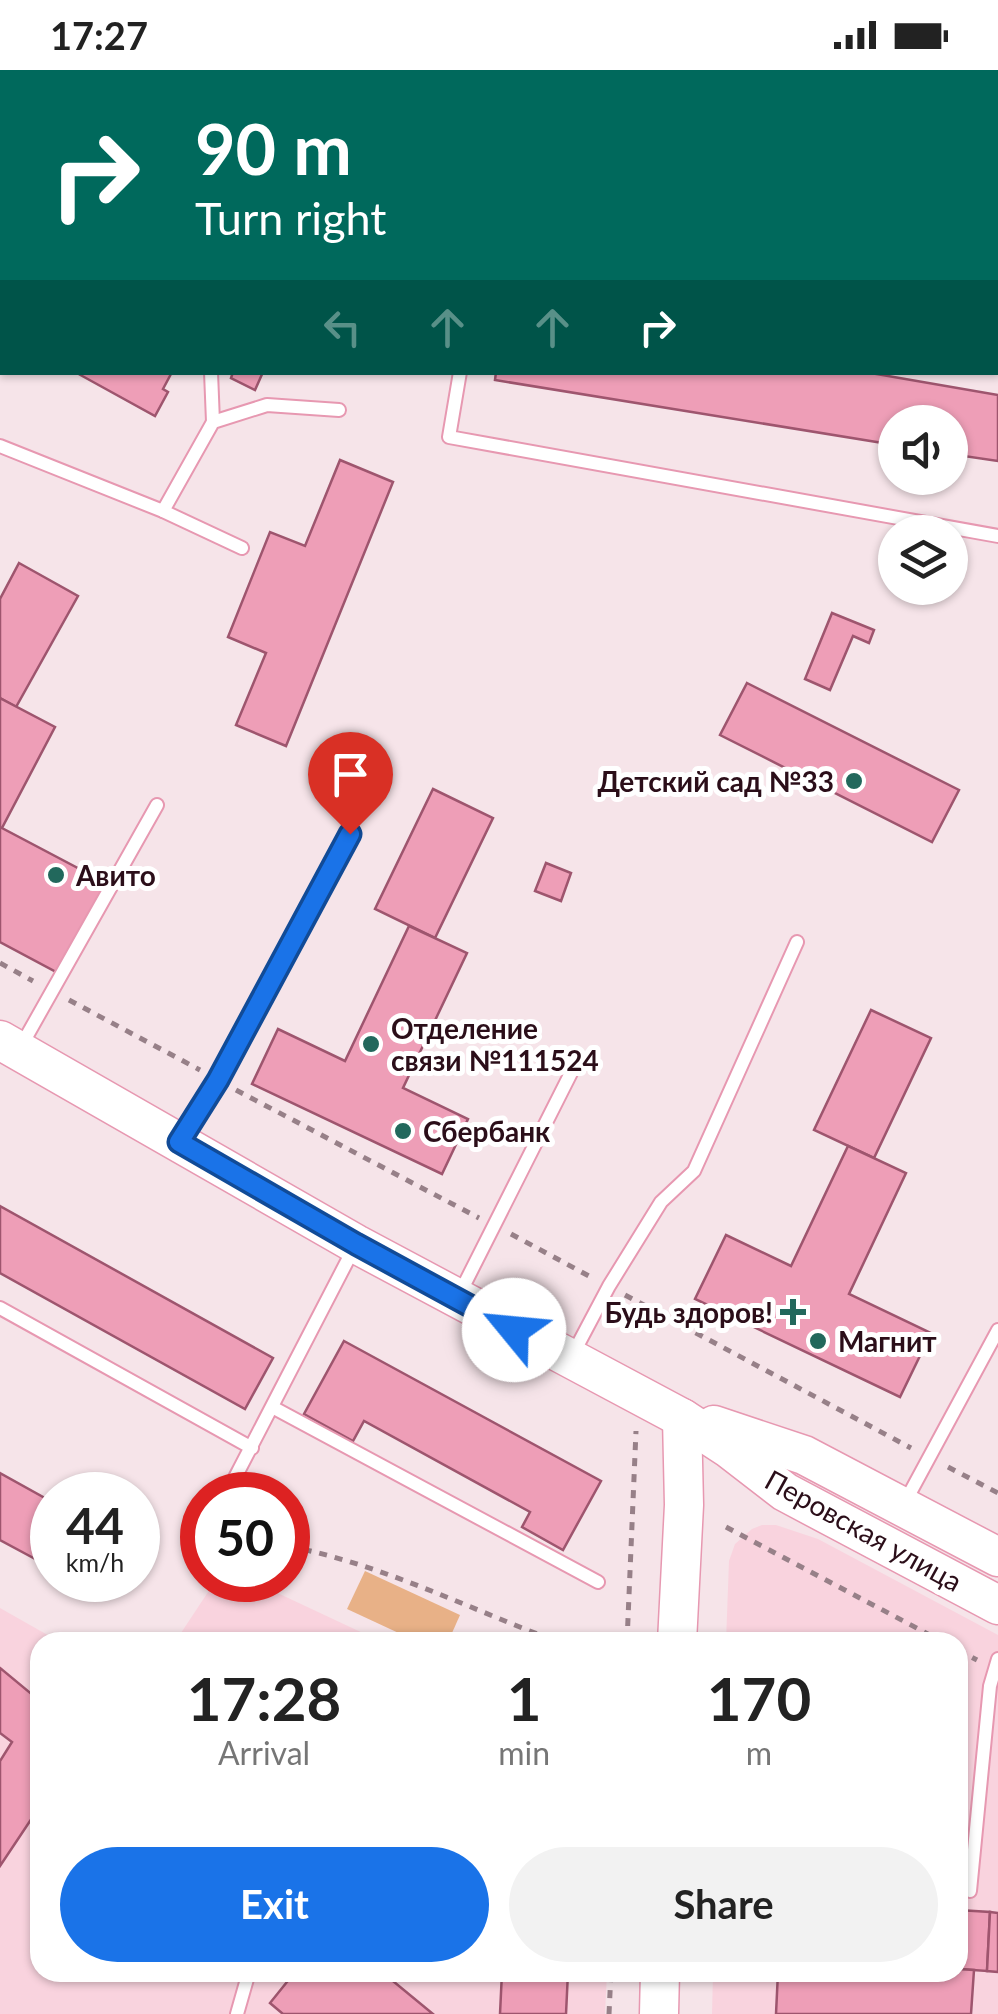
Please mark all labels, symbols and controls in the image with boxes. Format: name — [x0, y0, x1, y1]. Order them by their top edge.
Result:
text: 17:27 — [50, 12, 148, 58]
text: 90 m — [195, 106, 352, 190]
icon: right — [30, 110, 160, 240]
text: Turn right — [195, 191, 386, 245]
icon: left — [315, 300, 370, 355]
icon: ahead — [420, 300, 475, 355]
icon: ahead — [525, 300, 580, 355]
icon: right — [630, 300, 685, 355]
map controls — [878, 405, 968, 605]
button: sound — [878, 405, 968, 495]
button: layers — [878, 515, 968, 605]
pin — [308, 732, 393, 835]
icon: arrive — [323, 747, 378, 802]
place label: Детский сад №33 — [597, 764, 834, 798]
marker: Детский сад №33 — [843, 770, 865, 792]
place label: Авито — [75, 858, 156, 892]
marker: Авито — [45, 864, 67, 886]
place label: Отделение связи №111524 — [391, 1011, 599, 1077]
marker: Отделение связи №111524 — [360, 1033, 382, 1055]
place label: Сбербанк — [423, 1114, 550, 1148]
marker: Сбербанк — [392, 1120, 414, 1142]
position arrow — [462, 1278, 566, 1382]
place label: Будь здоров! — [604, 1295, 773, 1329]
marker: Будь здоров! — [782, 1301, 804, 1323]
place label: Магнит — [838, 1324, 937, 1358]
marker: Магнит — [807, 1330, 829, 1352]
street label: Перовская улица — [760, 1462, 968, 1598]
speed limit sign: 50 — [180, 1472, 310, 1602]
text: 44 — [66, 1495, 124, 1555]
text: km/h — [66, 1547, 124, 1577]
text: 17:28 — [187, 1662, 341, 1734]
text: 1 — [507, 1662, 542, 1734]
text: 170 — [707, 1662, 811, 1734]
text: Arrival — [218, 1733, 310, 1772]
text: min — [498, 1733, 550, 1772]
text: m — [746, 1733, 772, 1772]
button: Exit — [60, 1847, 489, 1962]
button: Share — [509, 1847, 938, 1962]

